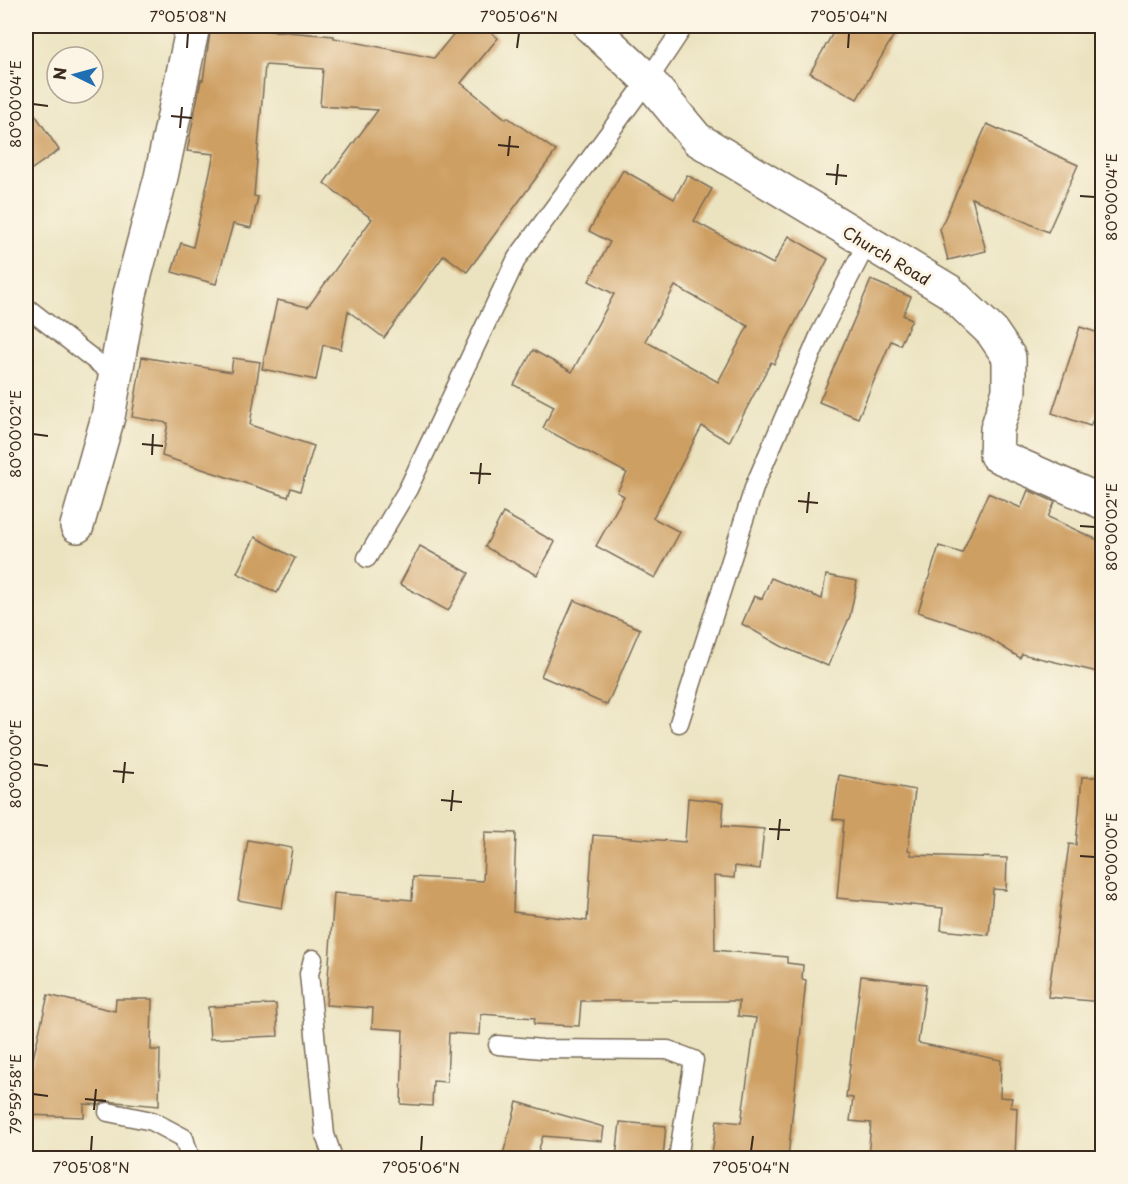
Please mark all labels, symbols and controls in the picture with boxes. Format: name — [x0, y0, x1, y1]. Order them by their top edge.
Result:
text: 7°05'08"N — [149, 4, 227, 27]
text: 7°05'06"N — [480, 4, 558, 27]
text: 7°05'04"N — [810, 4, 888, 27]
north arrow — [45, 45, 105, 105]
text: 80°00'04"E — [3, 60, 26, 148]
text: N — [47, 66, 72, 81]
text: 80°00'04"E — [1099, 153, 1122, 241]
street label: Church Road — [838, 219, 936, 291]
text: 80°00'02"E — [3, 390, 26, 478]
text: 80°00'02"E — [1099, 483, 1122, 571]
text: 80°00'00"E — [3, 720, 26, 808]
text: 80°00'00"E — [1099, 813, 1122, 901]
text: 79°59'58"E — [3, 1054, 26, 1134]
text: 7°05'08"N — [52, 1155, 130, 1178]
text: 7°05'06"N — [382, 1155, 460, 1178]
text: 7°05'04"N — [712, 1155, 790, 1178]

